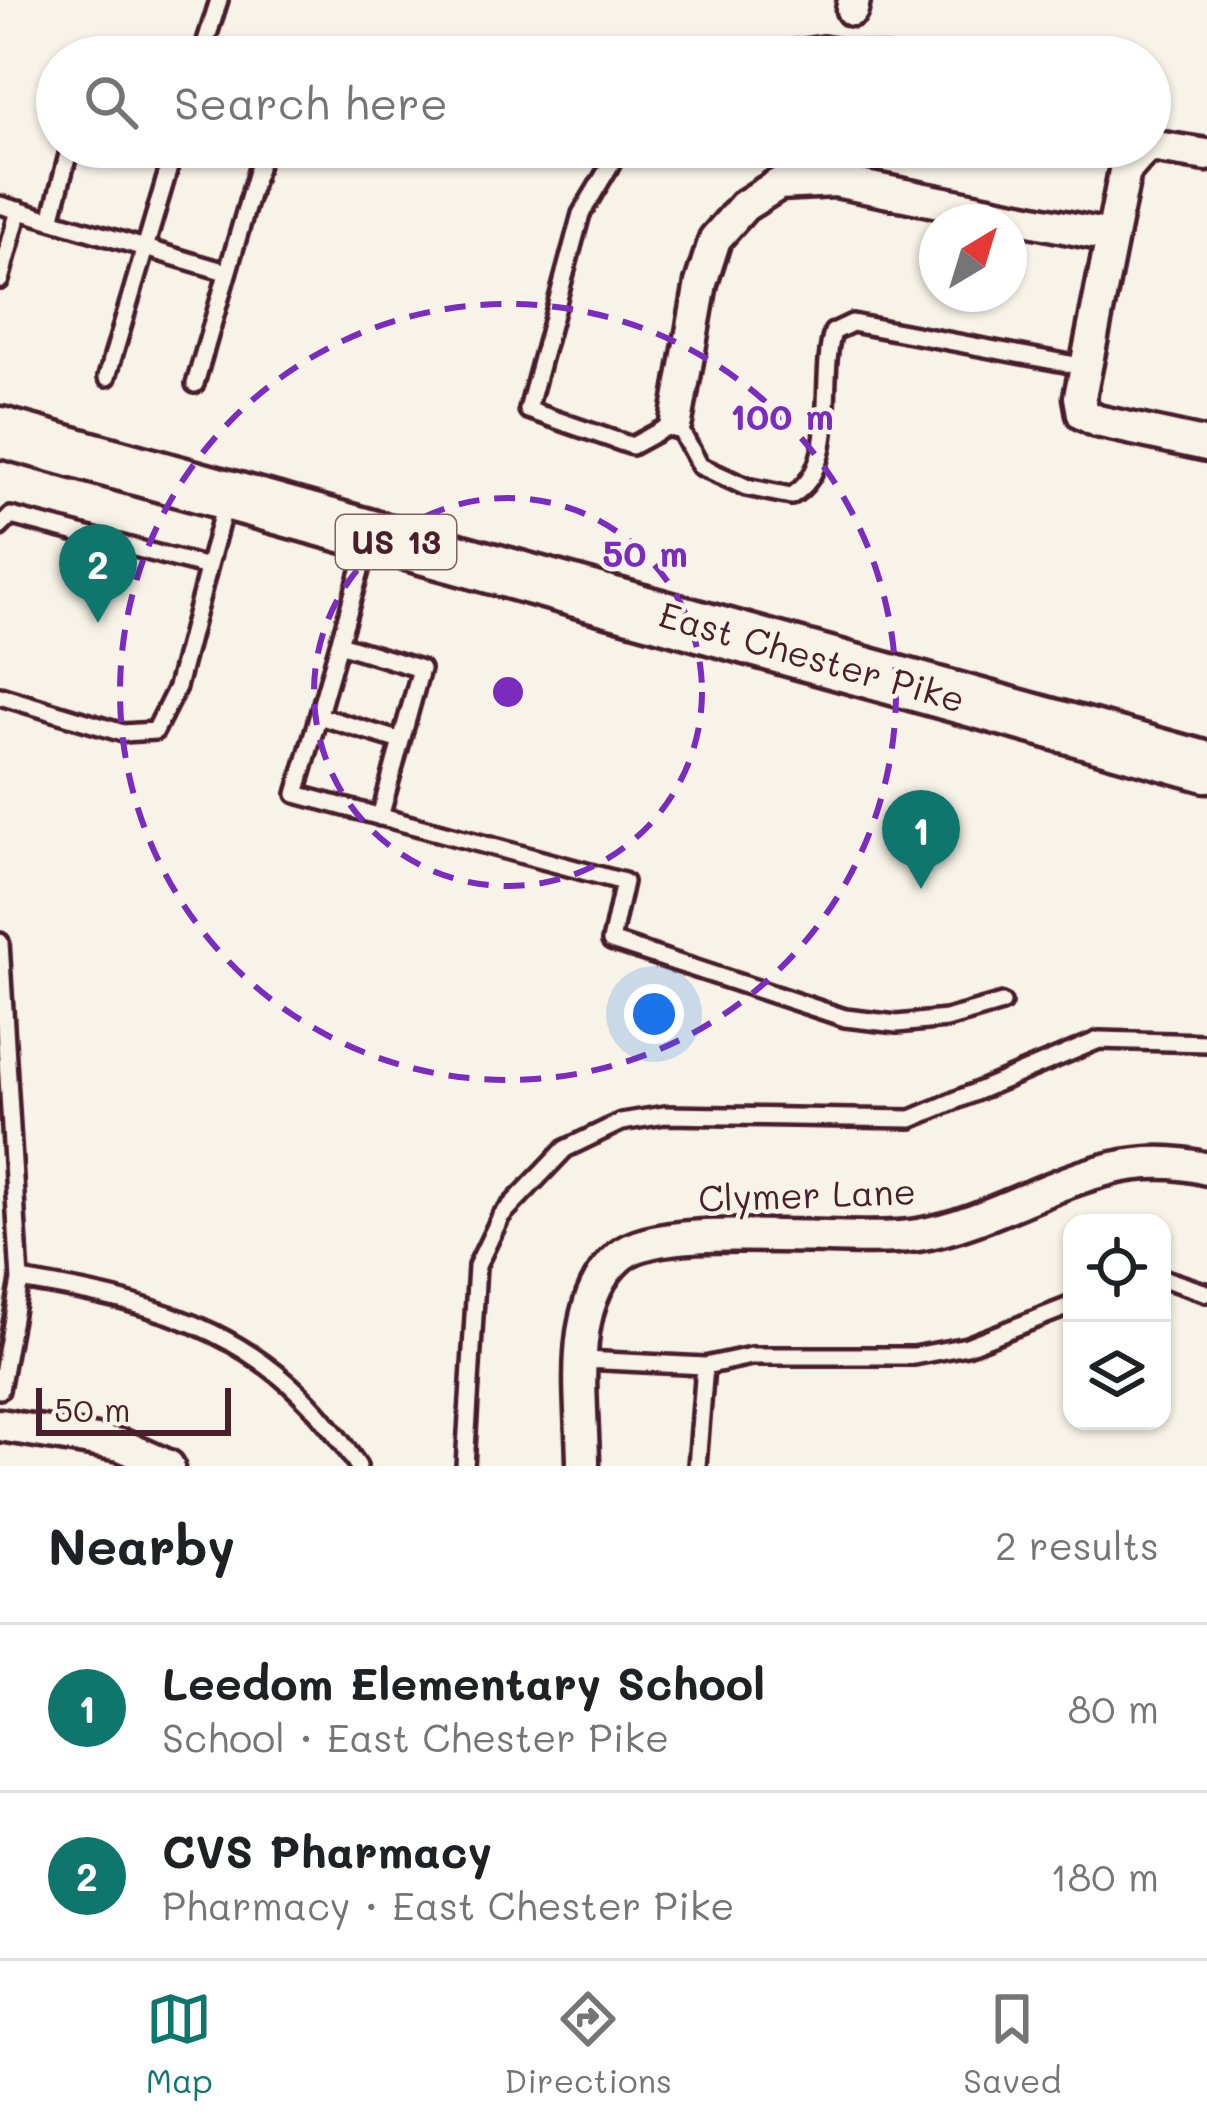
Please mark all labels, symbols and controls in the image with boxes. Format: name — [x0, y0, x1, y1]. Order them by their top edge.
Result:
search box — [36, 36, 1171, 168]
icon: search — [78, 69, 144, 135]
text: Search here — [174, 73, 448, 131]
north arrow — [919, 204, 1027, 312]
text: 100 m — [730, 392, 834, 439]
road number: US 13 — [336, 515, 456, 569]
pin: 2 — [59, 524, 137, 623]
text: 50 m — [602, 529, 688, 576]
street label: East Chester Pike — [654, 589, 971, 722]
centre of rings — [487, 671, 529, 713]
pin: 1 — [882, 790, 960, 889]
your location — [624, 984, 684, 1044]
street label: Clymer Lane — [697, 1166, 917, 1222]
map controls — [1063, 1214, 1171, 1430]
button: locate — [1063, 1214, 1171, 1322]
button: layers — [1063, 1322, 1171, 1430]
scale bar — [36, 1382, 231, 1435]
text: 50 m — [54, 1387, 130, 1430]
text: Nearby — [48, 1511, 235, 1578]
text: 2 results — [995, 1519, 1159, 1570]
text: Leedom Elementary School — [162, 1653, 765, 1711]
text: 1 — [78, 1682, 96, 1733]
text: 80 m — [1068, 1682, 1159, 1733]
text: School · East Chester Pike — [162, 1711, 669, 1762]
text: CVS Pharmacy — [162, 1821, 492, 1879]
text: 2 — [76, 1850, 98, 1901]
text: 180 m — [1050, 1850, 1159, 1901]
text: Pharmacy · East Chester Pike — [162, 1879, 734, 1930]
tab: Map — [146, 1986, 213, 2101]
tab: Directions — [504, 1986, 672, 2101]
tab: Saved — [963, 1986, 1061, 2101]

